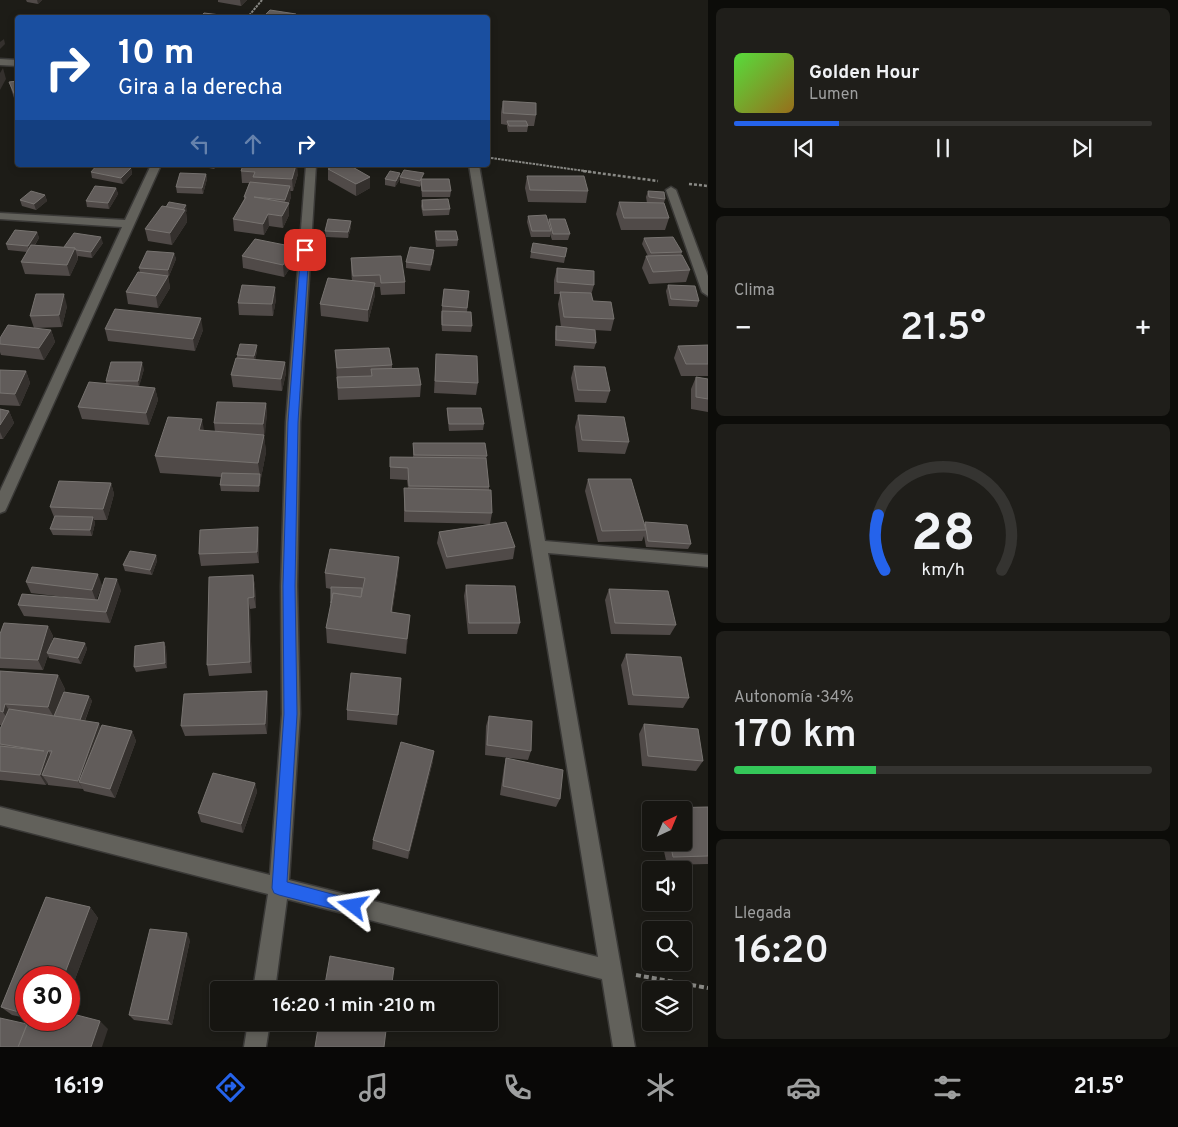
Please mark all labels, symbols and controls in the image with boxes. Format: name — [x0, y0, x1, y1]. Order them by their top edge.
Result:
text: 10 m — [118, 32, 194, 76]
icon: right — [35, 35, 100, 100]
text: Golden Hour — [809, 61, 920, 85]
text: Gira a la derecha — [118, 75, 283, 102]
text: Lumen — [809, 85, 859, 105]
icon: left — [186, 130, 214, 158]
icon: ahead — [239, 130, 267, 158]
icon: right — [292, 130, 320, 158]
icon: previous — [790, 134, 818, 162]
icon: pause — [929, 134, 957, 162]
icon: next — [1068, 134, 1096, 162]
pin — [284, 229, 326, 271]
icon: arrive — [291, 236, 319, 264]
text: Clima — [734, 281, 775, 301]
text: 21.5° — [900, 305, 986, 354]
text: − — [734, 312, 752, 348]
text: + — [1134, 312, 1152, 348]
text: 28 — [911, 503, 975, 569]
text: km/h — [921, 559, 965, 582]
text: Autonomía · 34% — [734, 688, 854, 708]
text: 170 km — [734, 712, 857, 761]
north arrow — [642, 801, 692, 851]
map controls — [642, 801, 692, 1031]
button: sound — [642, 861, 692, 911]
position arrow — [326, 879, 378, 931]
text: Llegada — [734, 904, 791, 924]
button: search — [642, 921, 692, 971]
text: 16:20 — [734, 928, 829, 977]
speed limit sign: 30 — [15, 966, 80, 1031]
button: layers — [642, 981, 692, 1031]
text: 16:20 · 1 min · 210 m — [272, 994, 436, 1018]
icon: directions — [213, 1070, 248, 1105]
icon: music — [356, 1070, 391, 1105]
icon: phone — [500, 1070, 535, 1105]
icon: climate — [643, 1070, 678, 1105]
icon: car — [786, 1070, 821, 1105]
icon: filters — [930, 1070, 965, 1105]
text: 16:19 — [54, 1074, 104, 1101]
text: 21.5° — [1073, 1074, 1124, 1101]

